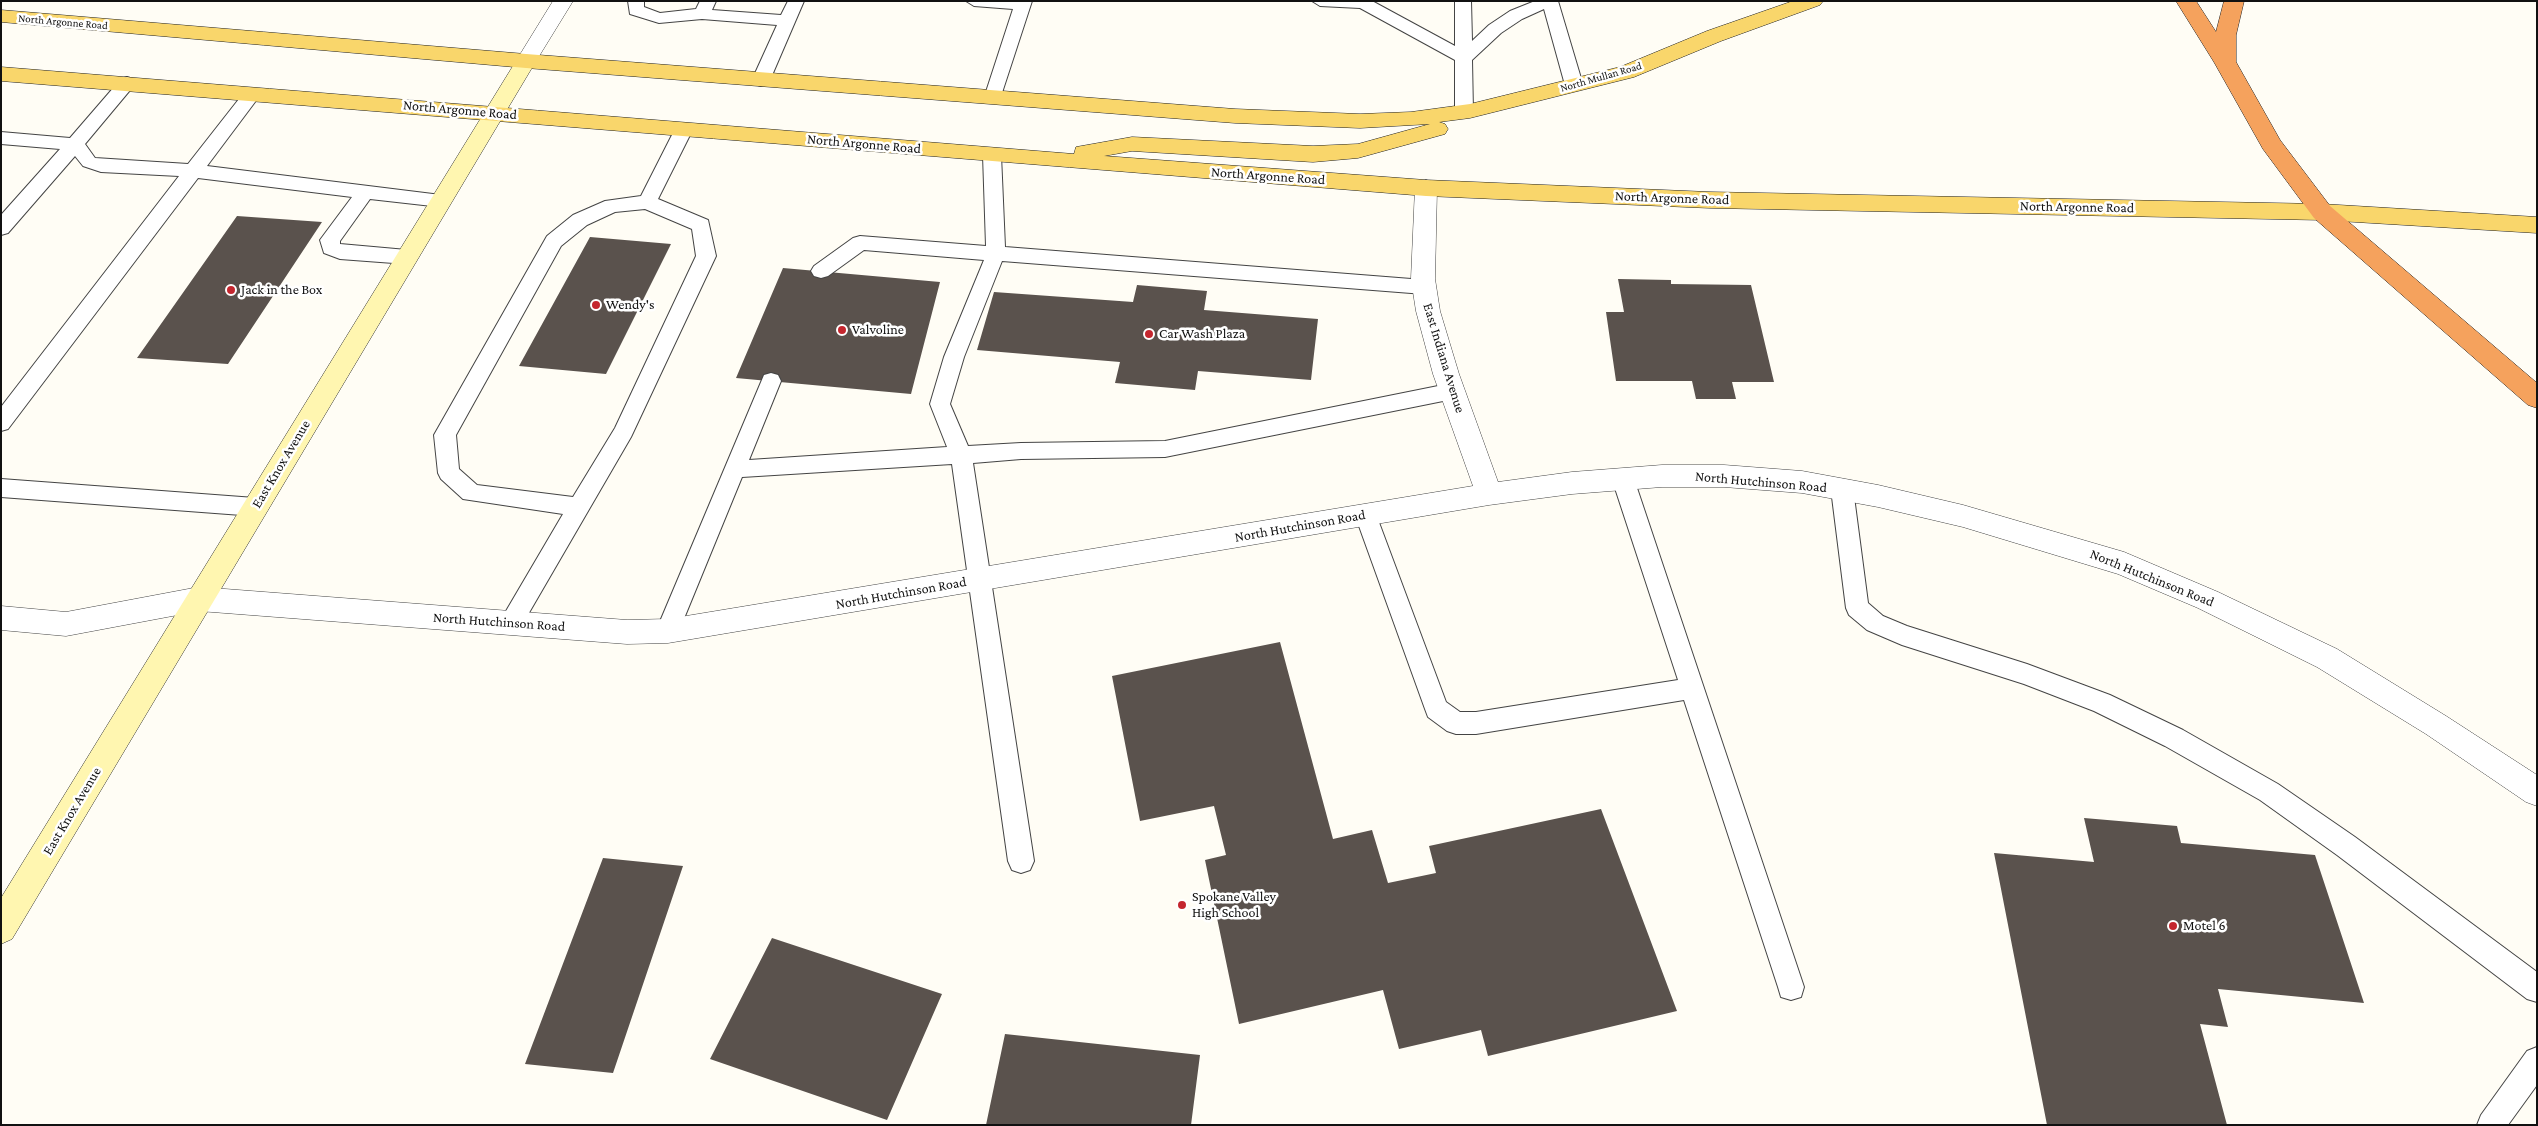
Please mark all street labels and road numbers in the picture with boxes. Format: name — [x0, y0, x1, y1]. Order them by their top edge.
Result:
street label: North Argonne Road — [18, 12, 108, 32]
street label: North Mullan Road — [1559, 59, 1643, 95]
street label: North Argonne Road — [402, 97, 518, 123]
street label: North Argonne Road — [806, 131, 922, 157]
street label: North Argonne Road — [1210, 164, 1326, 188]
street label: North Argonne Road — [1615, 188, 1729, 208]
street label: North Argonne Road — [2020, 198, 2134, 216]
street label: East Indiana Avenue — [1419, 301, 1469, 415]
street label: East Knox Avenue — [248, 417, 314, 511]
street label: North Hutchinson Road — [1694, 468, 1828, 496]
street label: North Hutchinson Road — [1233, 506, 1367, 546]
street label: North Hutchinson Road — [2087, 545, 2217, 611]
street label: North Hutchinson Road — [834, 573, 968, 613]
street label: North Hutchinson Road — [432, 609, 566, 635]
street label: East Knox Avenue — [39, 764, 105, 858]

